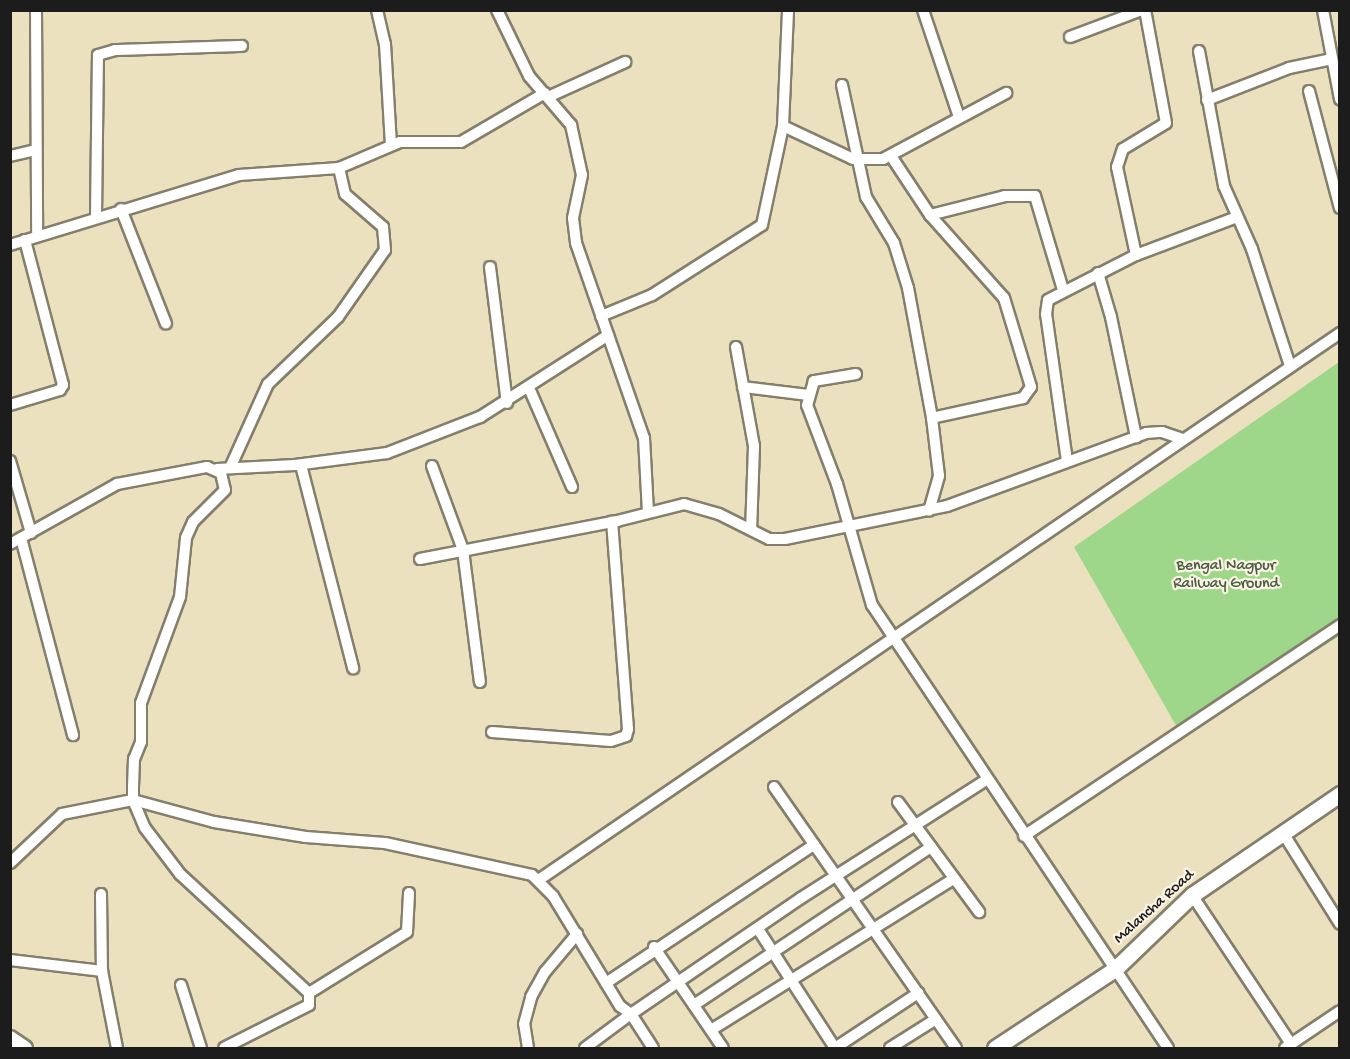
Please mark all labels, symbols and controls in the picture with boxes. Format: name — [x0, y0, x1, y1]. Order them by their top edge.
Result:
park label: Bengal Nagpur Railway Ground — [1173, 557, 1279, 595]
street label: Malancha Road — [1111, 867, 1199, 949]

